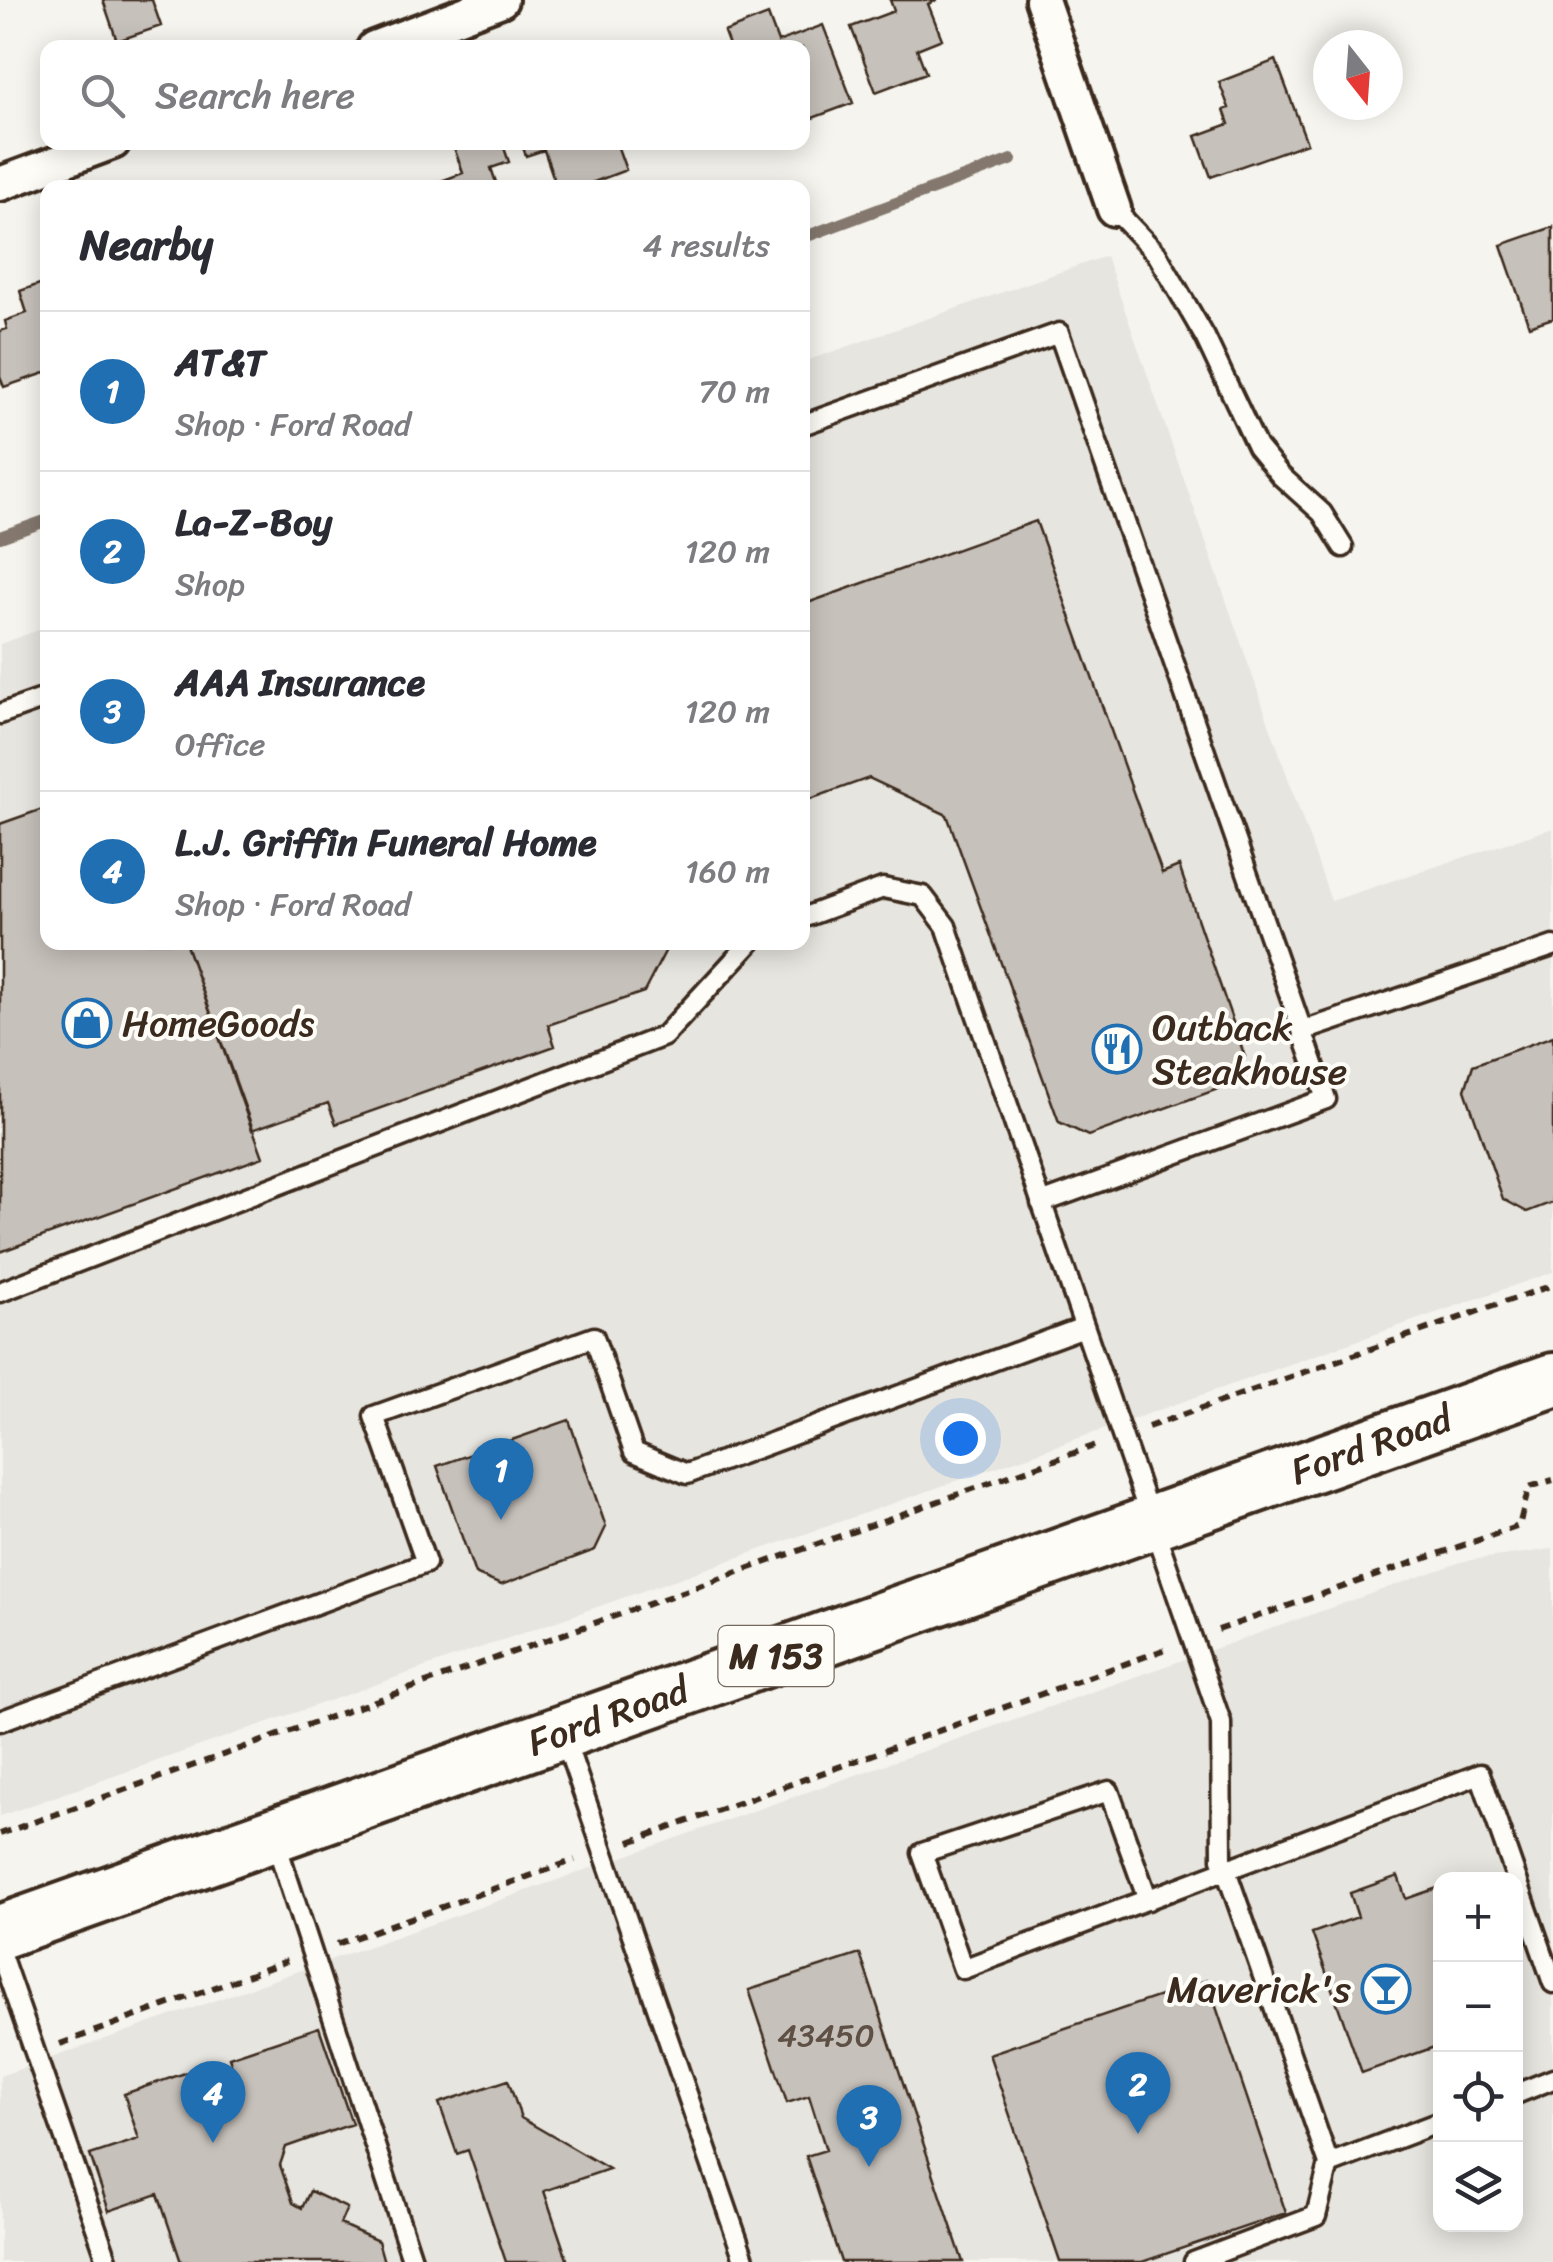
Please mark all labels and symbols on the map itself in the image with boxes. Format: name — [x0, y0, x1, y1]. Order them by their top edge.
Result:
north arrow — [1313, 30, 1403, 120]
place label: HomeGoods — [122, 990, 315, 1057]
place label: Outback Steakhouse — [1152, 994, 1347, 1105]
shop icon: HomeGoods — [61, 997, 113, 1049]
restaurant icon: Outback Steakhouse — [1091, 1023, 1143, 1075]
street label: Ford Road — [1281, 1384, 1464, 1504]
your location — [935, 1413, 986, 1464]
pin: 1 — [468, 1438, 534, 1520]
road number: M 153 — [718, 1626, 834, 1686]
street label: Ford Road — [518, 1655, 700, 1776]
place label: Maverick's — [1167, 1956, 1352, 2023]
bar icon: Maverick's — [1360, 1963, 1412, 2015]
house number: 43450 — [777, 2007, 875, 2064]
pin: 2 — [1106, 2052, 1170, 2134]
pin: 4 — [180, 2060, 246, 2143]
pin: 3 — [836, 2084, 902, 2167]

